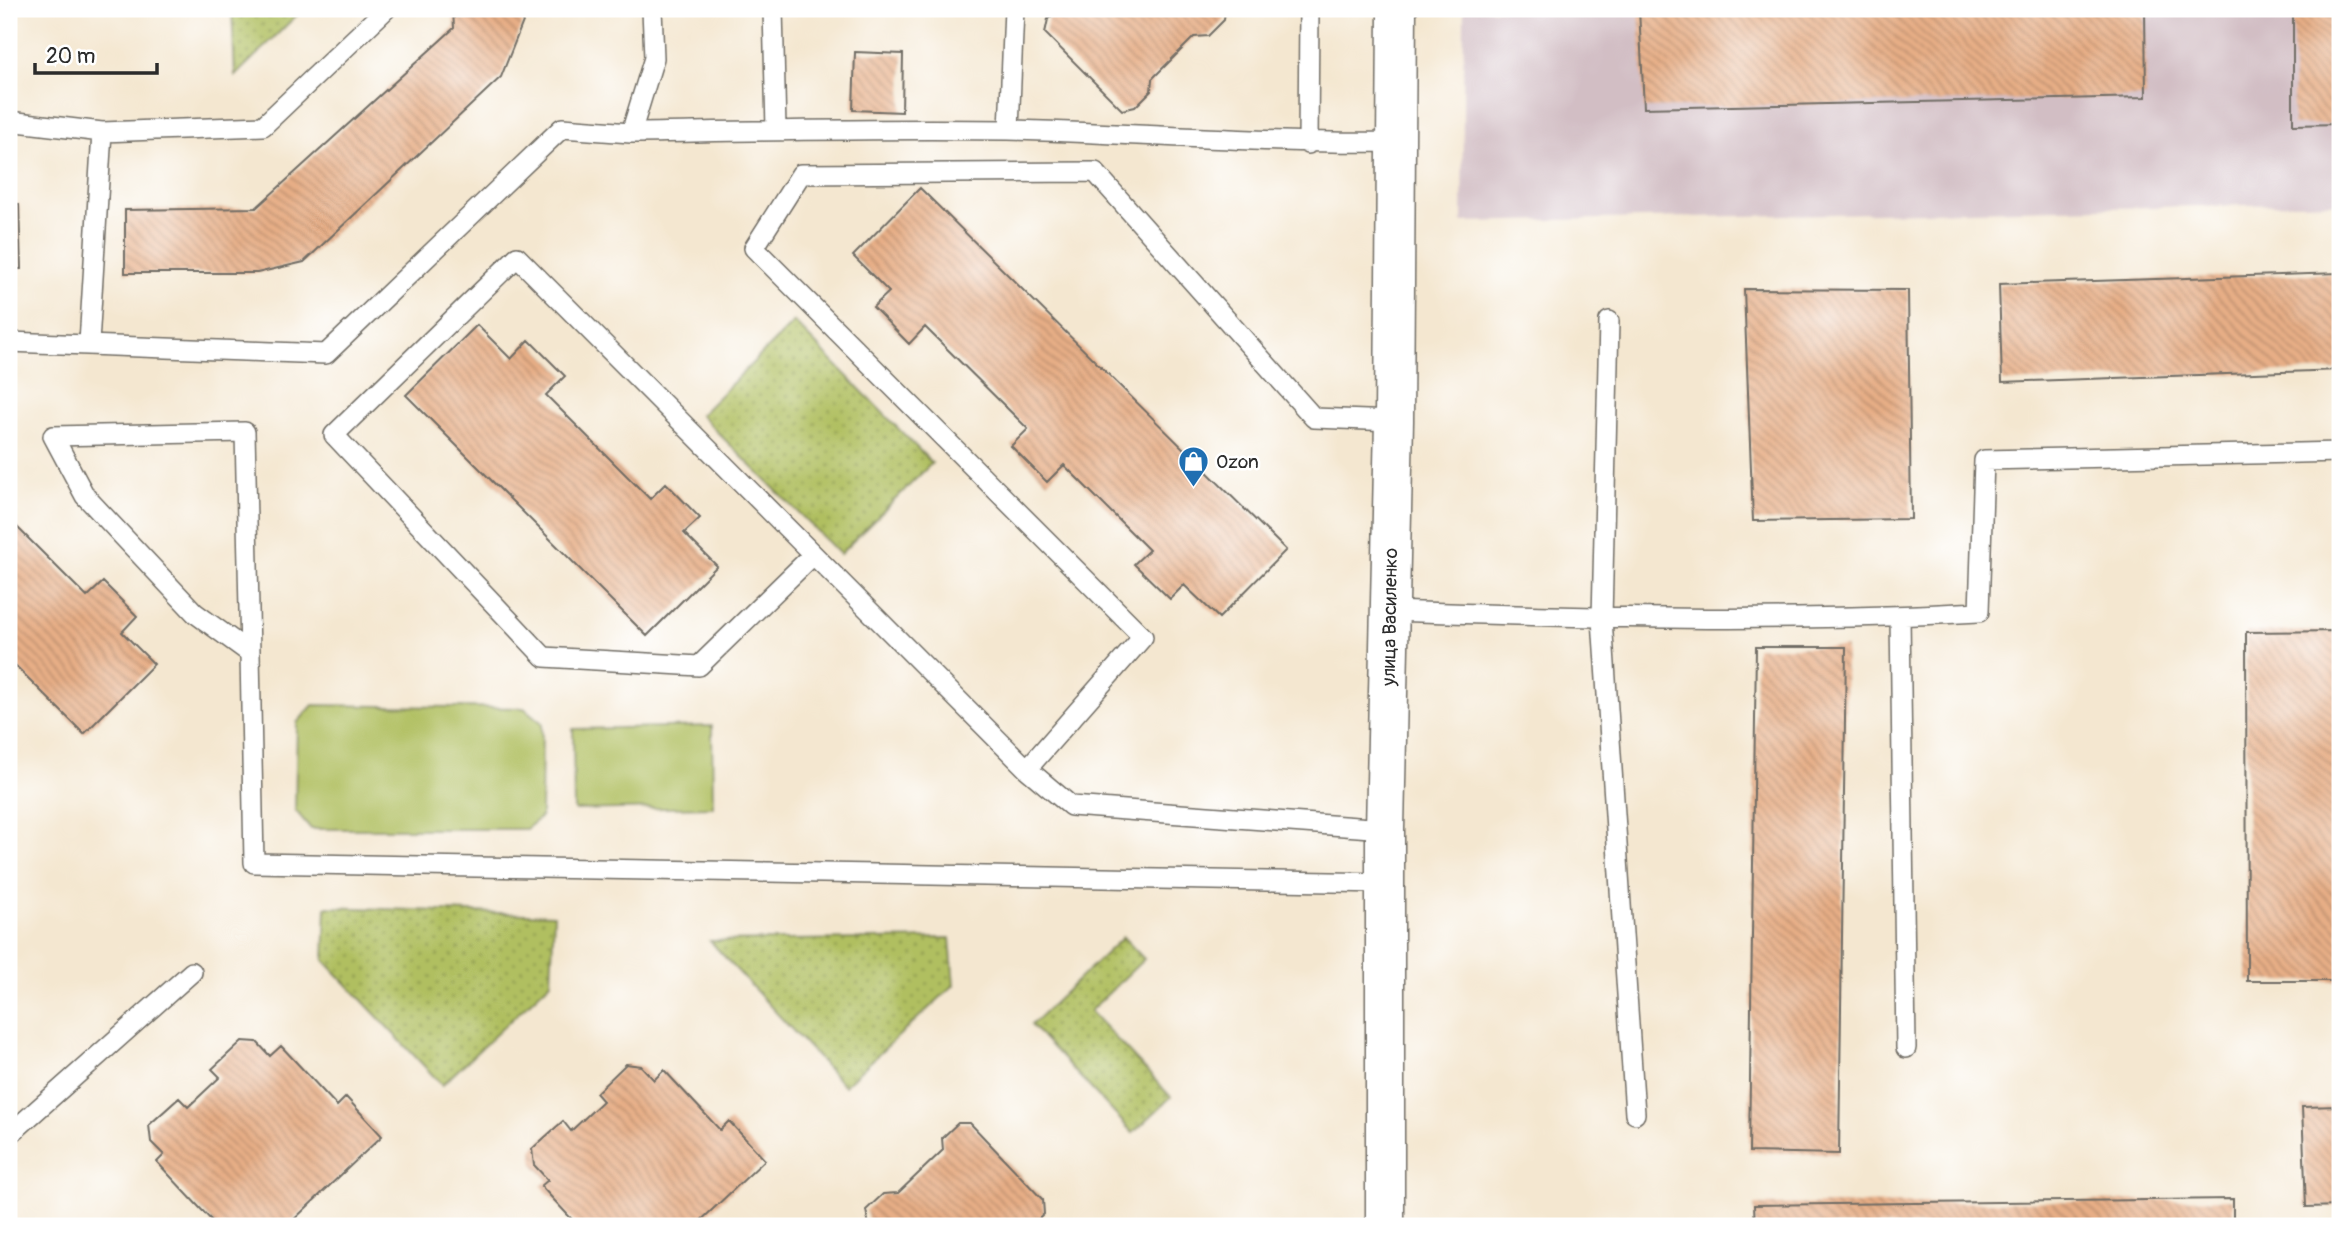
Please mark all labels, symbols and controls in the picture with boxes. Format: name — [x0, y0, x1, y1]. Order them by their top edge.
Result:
scale bar — [35, 32, 158, 76]
text: 20 m — [46, 43, 95, 70]
shop icon: Ozon — [1176, 444, 1210, 488]
place label: Ozon — [1216, 450, 1259, 474]
street label: улица Василенко — [1377, 548, 1403, 687]

